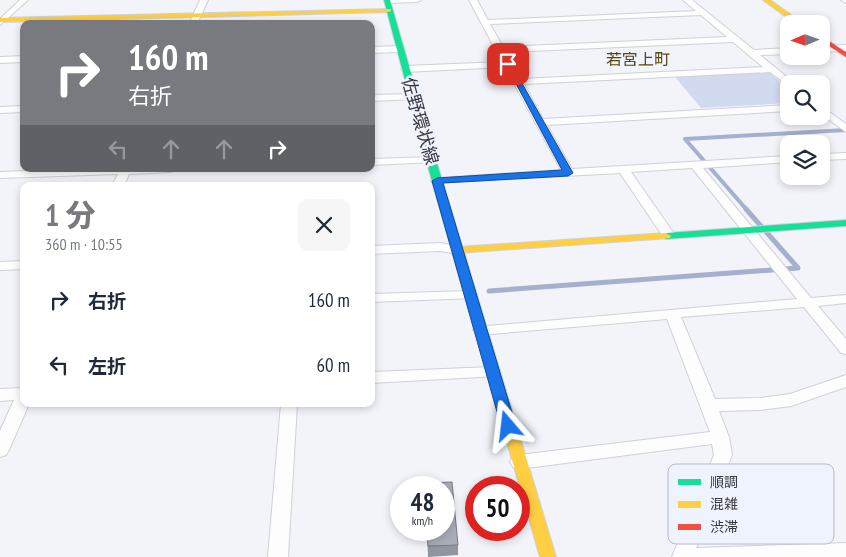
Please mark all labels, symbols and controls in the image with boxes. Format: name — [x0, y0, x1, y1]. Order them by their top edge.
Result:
north arrow — [780, 15, 830, 65]
map controls — [780, 15, 830, 185]
text: 160 m — [128, 34, 209, 80]
icon: right — [45, 40, 110, 105]
pin — [487, 43, 529, 85]
district label: 若宮上町 — [606, 49, 670, 69]
icon: arrive — [494, 50, 522, 78]
street label: 佐野環状線 — [397, 74, 444, 167]
button: search — [780, 75, 830, 125]
text: 右折 — [128, 82, 172, 110]
icon: left — [104, 135, 132, 163]
icon: ahead — [157, 135, 185, 163]
icon: ahead — [210, 135, 238, 163]
icon: right — [263, 135, 291, 163]
button: layers — [780, 135, 830, 185]
text: 1 分 — [45, 195, 96, 234]
button: close — [298, 199, 350, 251]
text: 360 m · 10:55 — [45, 234, 123, 254]
icon: right — [45, 286, 73, 314]
text: 160 m — [308, 288, 350, 312]
text: 右折 — [88, 289, 126, 313]
icon: left — [45, 351, 73, 379]
text: 60 m — [317, 353, 350, 377]
text: 左折 — [88, 354, 126, 378]
position arrow — [481, 399, 533, 451]
legend — [668, 464, 834, 544]
text: 順調 — [710, 473, 738, 491]
speed limit sign: 50 — [465, 476, 530, 541]
text: 48 — [411, 486, 434, 518]
text: 混雑 — [710, 495, 738, 513]
text: km/h — [412, 513, 433, 528]
text: 渋滞 — [710, 518, 738, 536]

